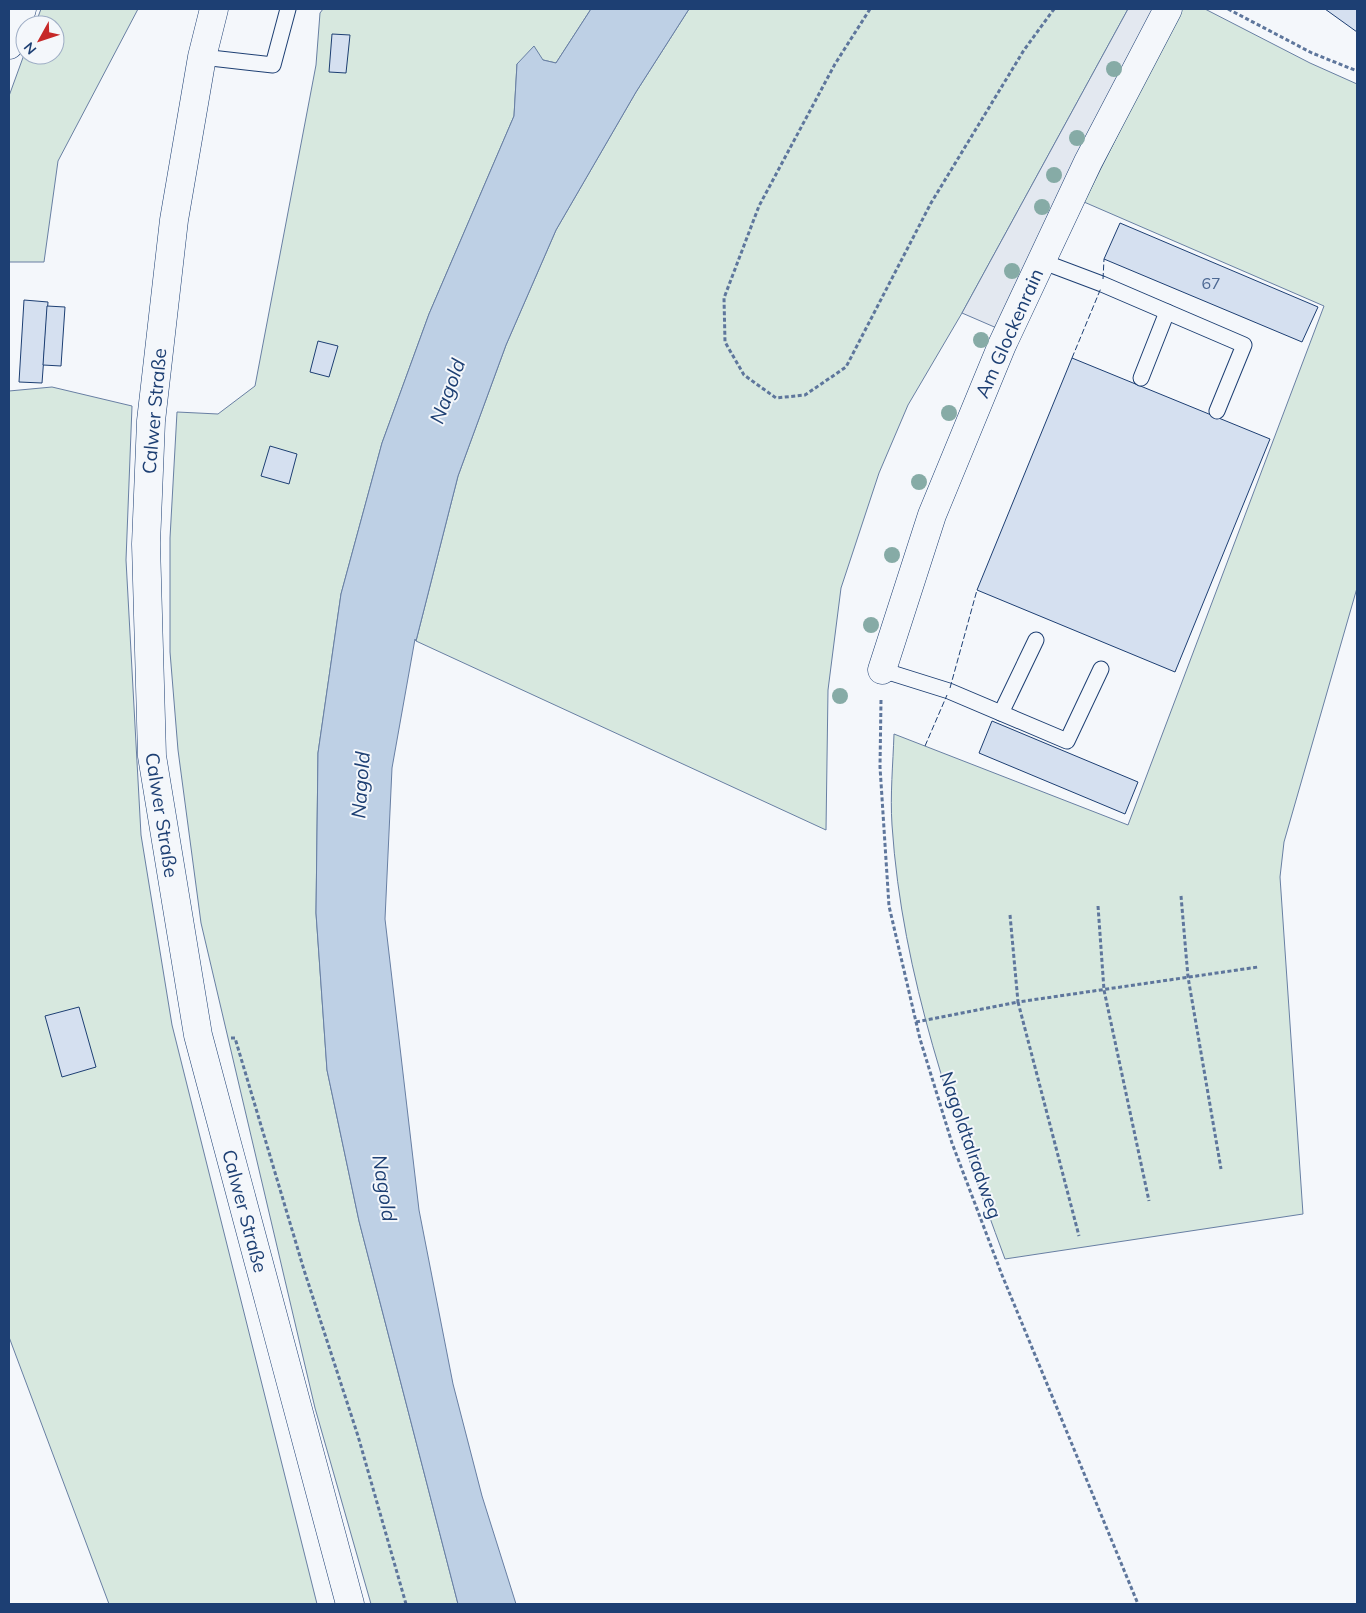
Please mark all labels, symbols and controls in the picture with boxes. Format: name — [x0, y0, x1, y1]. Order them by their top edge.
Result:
north arrow — [15, 15, 65, 65]
text: N — [20, 39, 40, 58]
street label: Am Glockenrain — [970, 265, 1048, 401]
house number: 67 — [1201, 273, 1221, 293]
street label: Calwer Straße — [137, 347, 171, 475]
water label: Nagold — [424, 355, 470, 427]
street label: Calwer Straße — [140, 751, 184, 879]
water label: Nagold — [345, 751, 375, 819]
street label: Nagoldtalradweg — [935, 1068, 1007, 1222]
street label: Calwer Straße — [217, 1147, 273, 1275]
water label: Nagold — [367, 1153, 403, 1223]

